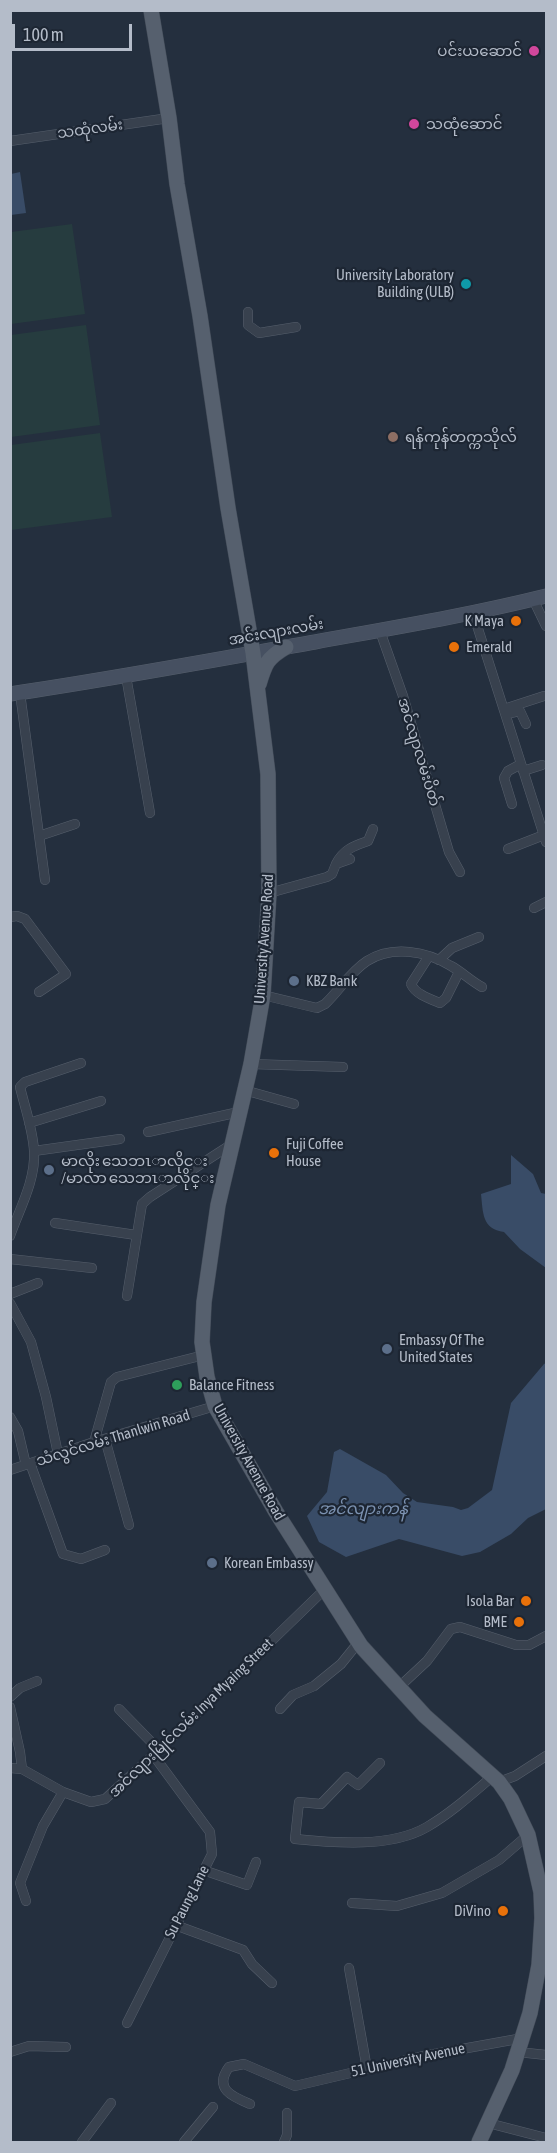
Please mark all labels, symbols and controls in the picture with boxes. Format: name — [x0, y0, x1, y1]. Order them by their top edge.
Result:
scale bar — [15, 12, 135, 50]
text: 100 m — [23, 24, 64, 45]
place label: ပင်းယဆောင် — [437, 42, 522, 60]
marker: ပင်းယဆောင် — [527, 44, 541, 58]
street label: သထုံလမ်း — [56, 115, 124, 143]
place label: သထုံဆောင် — [426, 115, 503, 133]
marker: သထုံဆောင် — [407, 117, 421, 131]
place label: University Laboratory Building (ULB) — [336, 266, 454, 301]
marker: University Laboratory Building (ULB) — [459, 277, 473, 291]
place label: ရန်ကုန်တက္ကသိုလ် — [405, 428, 517, 446]
marker: ရန်ကုန်တက္ကသိုလ် — [386, 430, 400, 444]
place label: K Maya — [465, 612, 504, 630]
marker: K Maya — [509, 614, 523, 628]
street label: အင်းလျားလမ်း — [227, 615, 325, 649]
place label: Emerald — [466, 638, 512, 656]
marker: Emerald — [447, 640, 461, 654]
street label: အင်လျာလမ်းပိတ် — [394, 696, 444, 808]
street label: University Avenue Road — [250, 873, 278, 1005]
place label: KBZ Bank — [306, 972, 357, 990]
marker: KBZ Bank — [287, 974, 301, 988]
place label: Fuji Coffee House — [286, 1135, 344, 1170]
marker: Fuji Coffee House — [267, 1146, 281, 1160]
place label: မာလိုး သေဘၤာလိုင္း /မာလာ သေဘၤာလိုင္း — [61, 1152, 214, 1187]
marker: မာလိုး သေဘၤာလိုင္း /မာလာ သေဘၤာလိုင္း — [42, 1163, 56, 1177]
place label: Embassy Of The United States — [399, 1331, 484, 1366]
marker: Embassy Of The United States — [380, 1342, 394, 1356]
place label: Balance Fitness — [189, 1376, 274, 1394]
marker: Balance Fitness — [170, 1378, 184, 1392]
street label: University Avenue Road — [210, 1401, 288, 1523]
street label: သံလွင်လမ်း Thanlwin Road — [34, 1406, 192, 1470]
water label: အင်လျားကန် — [318, 1499, 408, 1519]
place label: Korean Embassy — [224, 1554, 314, 1572]
marker: Korean Embassy — [205, 1556, 219, 1570]
place label: Isola Bar — [466, 1592, 514, 1610]
marker: Isola Bar — [519, 1594, 533, 1608]
place label: BME — [483, 1613, 507, 1631]
marker: BME — [512, 1615, 526, 1629]
street label: အင်လျားမြိုင်လမ်း Inya Myaing Street — [105, 1635, 277, 1801]
street label: Su Paung Lane — [161, 1862, 213, 1942]
place label: DiVino — [454, 1902, 491, 1920]
marker: DiVino — [496, 1904, 510, 1918]
street label: 51 University Avenue — [349, 2039, 467, 2081]

